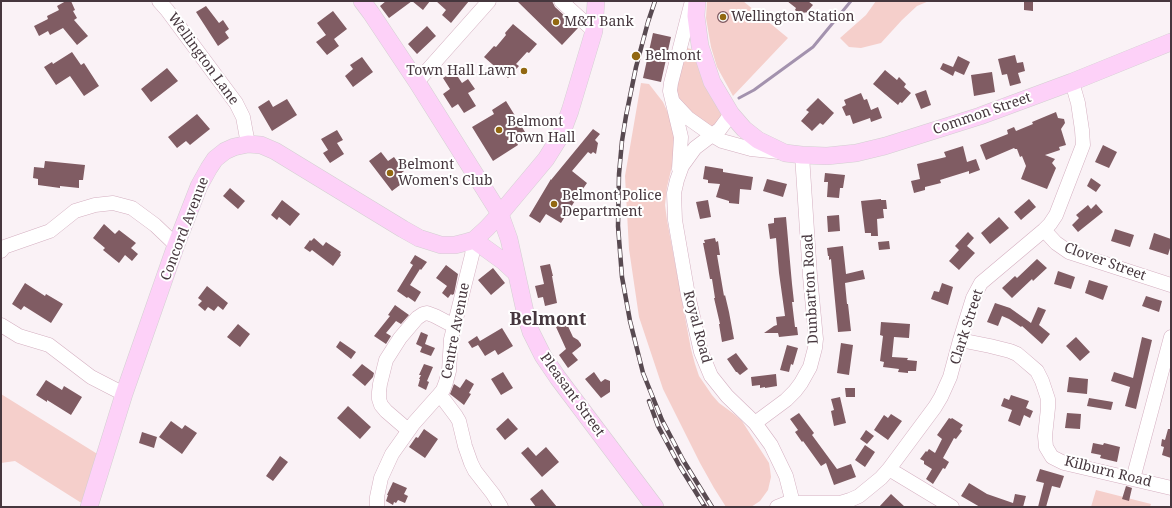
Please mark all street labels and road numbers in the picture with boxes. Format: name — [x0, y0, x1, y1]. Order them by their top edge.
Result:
street label: Wellington Lane — [164, 10, 242, 108]
street label: Common Street — [931, 89, 1033, 139]
street label: Concord Avenue — [158, 175, 212, 283]
street label: Dunbarton Road — [800, 233, 822, 345]
street label: Clover Street — [1062, 239, 1148, 285]
street label: Centre Avenue — [438, 281, 474, 381]
street label: Clark Street — [947, 287, 987, 367]
street label: Royal Road — [679, 289, 715, 365]
street label: Pleasant Street — [536, 350, 608, 440]
street label: Kilburn Road — [1063, 453, 1153, 491]

